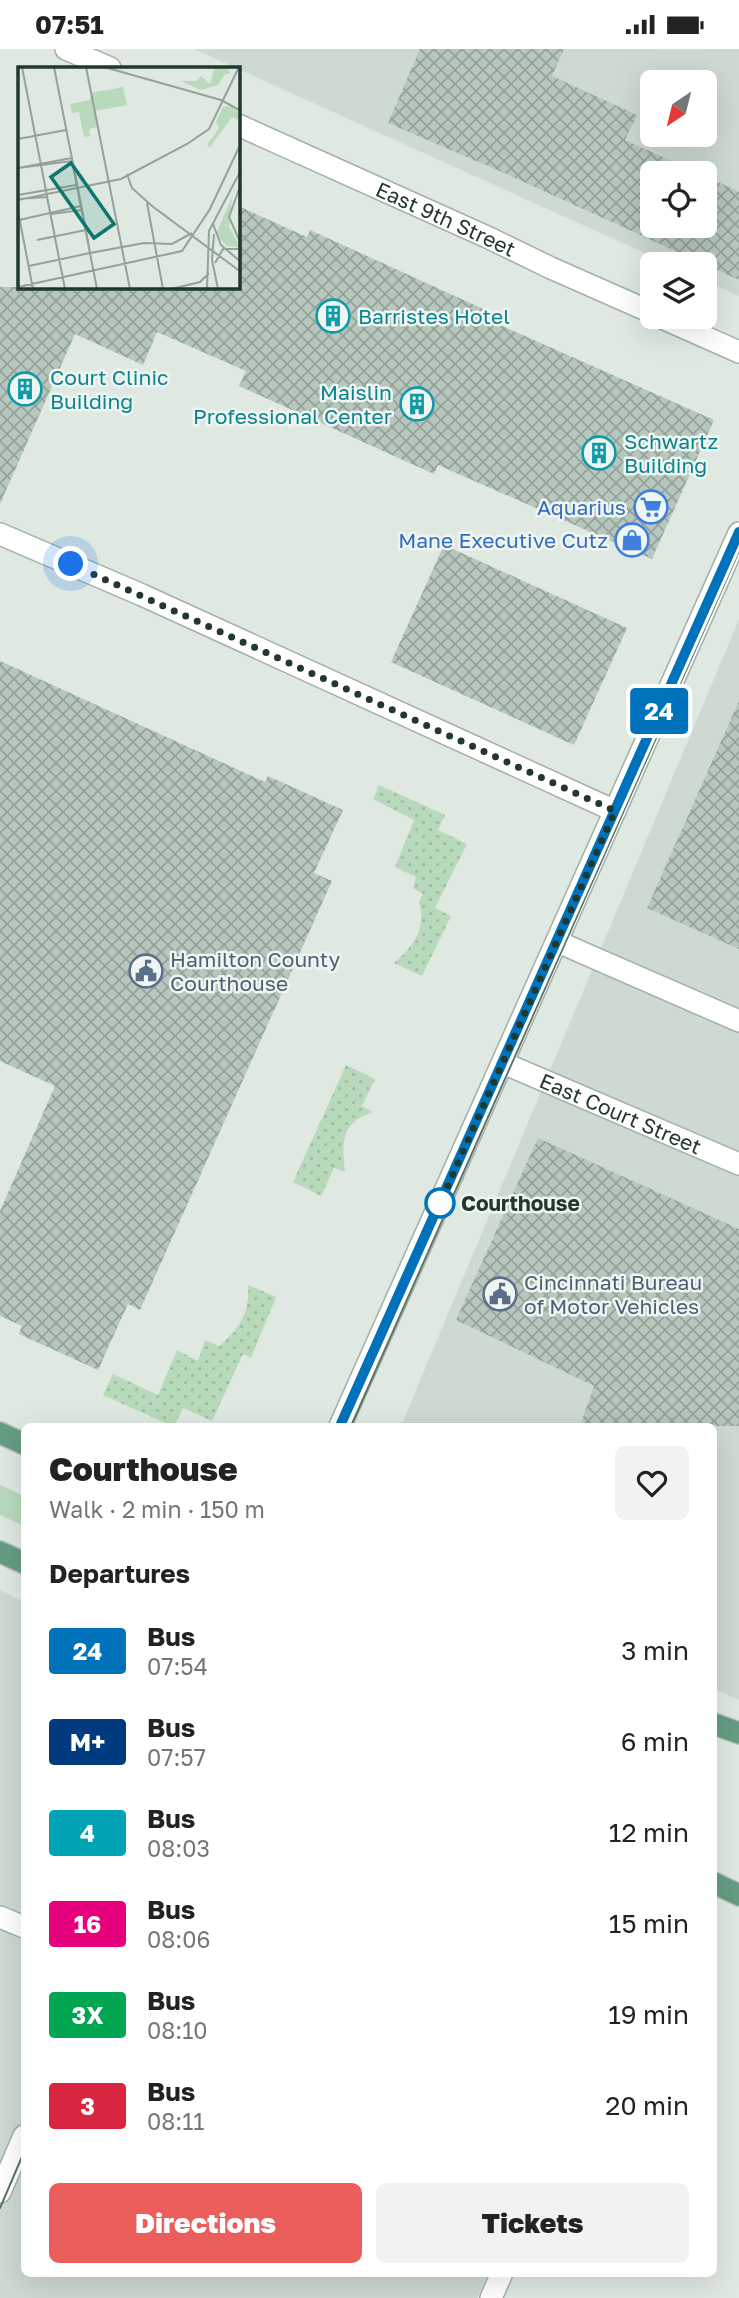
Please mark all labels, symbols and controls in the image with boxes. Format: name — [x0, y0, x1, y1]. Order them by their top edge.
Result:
text: 07:51 — [35, 9, 104, 40]
inset map — [18, 67, 240, 289]
north arrow — [640, 70, 718, 147]
map controls — [640, 70, 717, 329]
button: locate — [640, 161, 717, 238]
street label: East 9th Street — [372, 176, 520, 262]
button: layers — [640, 252, 717, 329]
building icon: Barristes Hotel — [314, 297, 352, 335]
place label: Barristes Hotel — [358, 303, 510, 329]
place label: Court Clinic Building — [50, 364, 168, 414]
building icon: Court Clinic Building — [6, 370, 44, 408]
place label: Maislin Professional Center — [193, 379, 392, 429]
building icon: Maislin Professional Center — [398, 385, 436, 423]
place label: Schwartz Building — [624, 428, 718, 478]
building icon: Schwartz Building — [580, 434, 618, 472]
supermarket icon: Aquarius — [632, 488, 670, 526]
place label: Aquarius — [537, 494, 626, 520]
shop icon: Mane Executive Cutz — [613, 521, 651, 559]
place label: Mane Executive Cutz — [398, 527, 608, 553]
your location — [53, 546, 88, 581]
line badge: 24 — [628, 688, 690, 734]
text: 24 — [644, 696, 674, 725]
place label: Hamilton County Courthouse — [170, 946, 341, 996]
public building icon: Hamilton County Courthouse — [127, 952, 165, 990]
street label: East Court Street — [536, 1067, 705, 1159]
marker: Courthouse — [425, 1188, 455, 1218]
place label: Courthouse — [461, 1190, 580, 1216]
place label: Cincinnati Bureau of Motor Vehicles — [524, 1269, 702, 1319]
public building icon: Cincinnati Bureau of Motor Vehicles — [481, 1275, 519, 1313]
button: heart — [615, 1446, 689, 1520]
text: Courthouse — [49, 1449, 238, 1488]
text: Walk · 2 min · 150 m — [49, 1495, 265, 1523]
text: Departures — [49, 1558, 190, 1589]
text: Bus — [147, 1621, 195, 1652]
text: 3 min — [621, 1635, 689, 1666]
text: 24 — [73, 1636, 102, 1665]
text: 07:54 — [147, 1652, 208, 1680]
text: Bus — [147, 1712, 195, 1743]
text: 6 min — [621, 1726, 689, 1757]
text: M+ — [70, 1727, 105, 1756]
text: 07:57 — [147, 1743, 206, 1771]
text: Bus — [147, 1803, 195, 1834]
text: 12 min — [609, 1817, 689, 1848]
text: 4 — [80, 1818, 95, 1847]
text: 08:03 — [147, 1834, 210, 1862]
text: Bus — [147, 1894, 195, 1925]
text: 15 min — [609, 1908, 689, 1939]
text: 16 — [74, 1909, 101, 1938]
text: 08:06 — [147, 1925, 210, 1953]
text: Bus — [147, 1985, 195, 2016]
text: 19 min — [608, 1999, 689, 2030]
text: 3X — [72, 2000, 103, 2029]
text: 08:10 — [147, 2016, 208, 2044]
text: Bus — [147, 2076, 195, 2107]
text: 20 min — [605, 2090, 689, 2121]
text: 3 — [80, 2091, 95, 2120]
text: 08:11 — [147, 2107, 205, 2135]
button: Directions — [49, 2183, 362, 2263]
button: Tickets — [376, 2183, 689, 2263]

